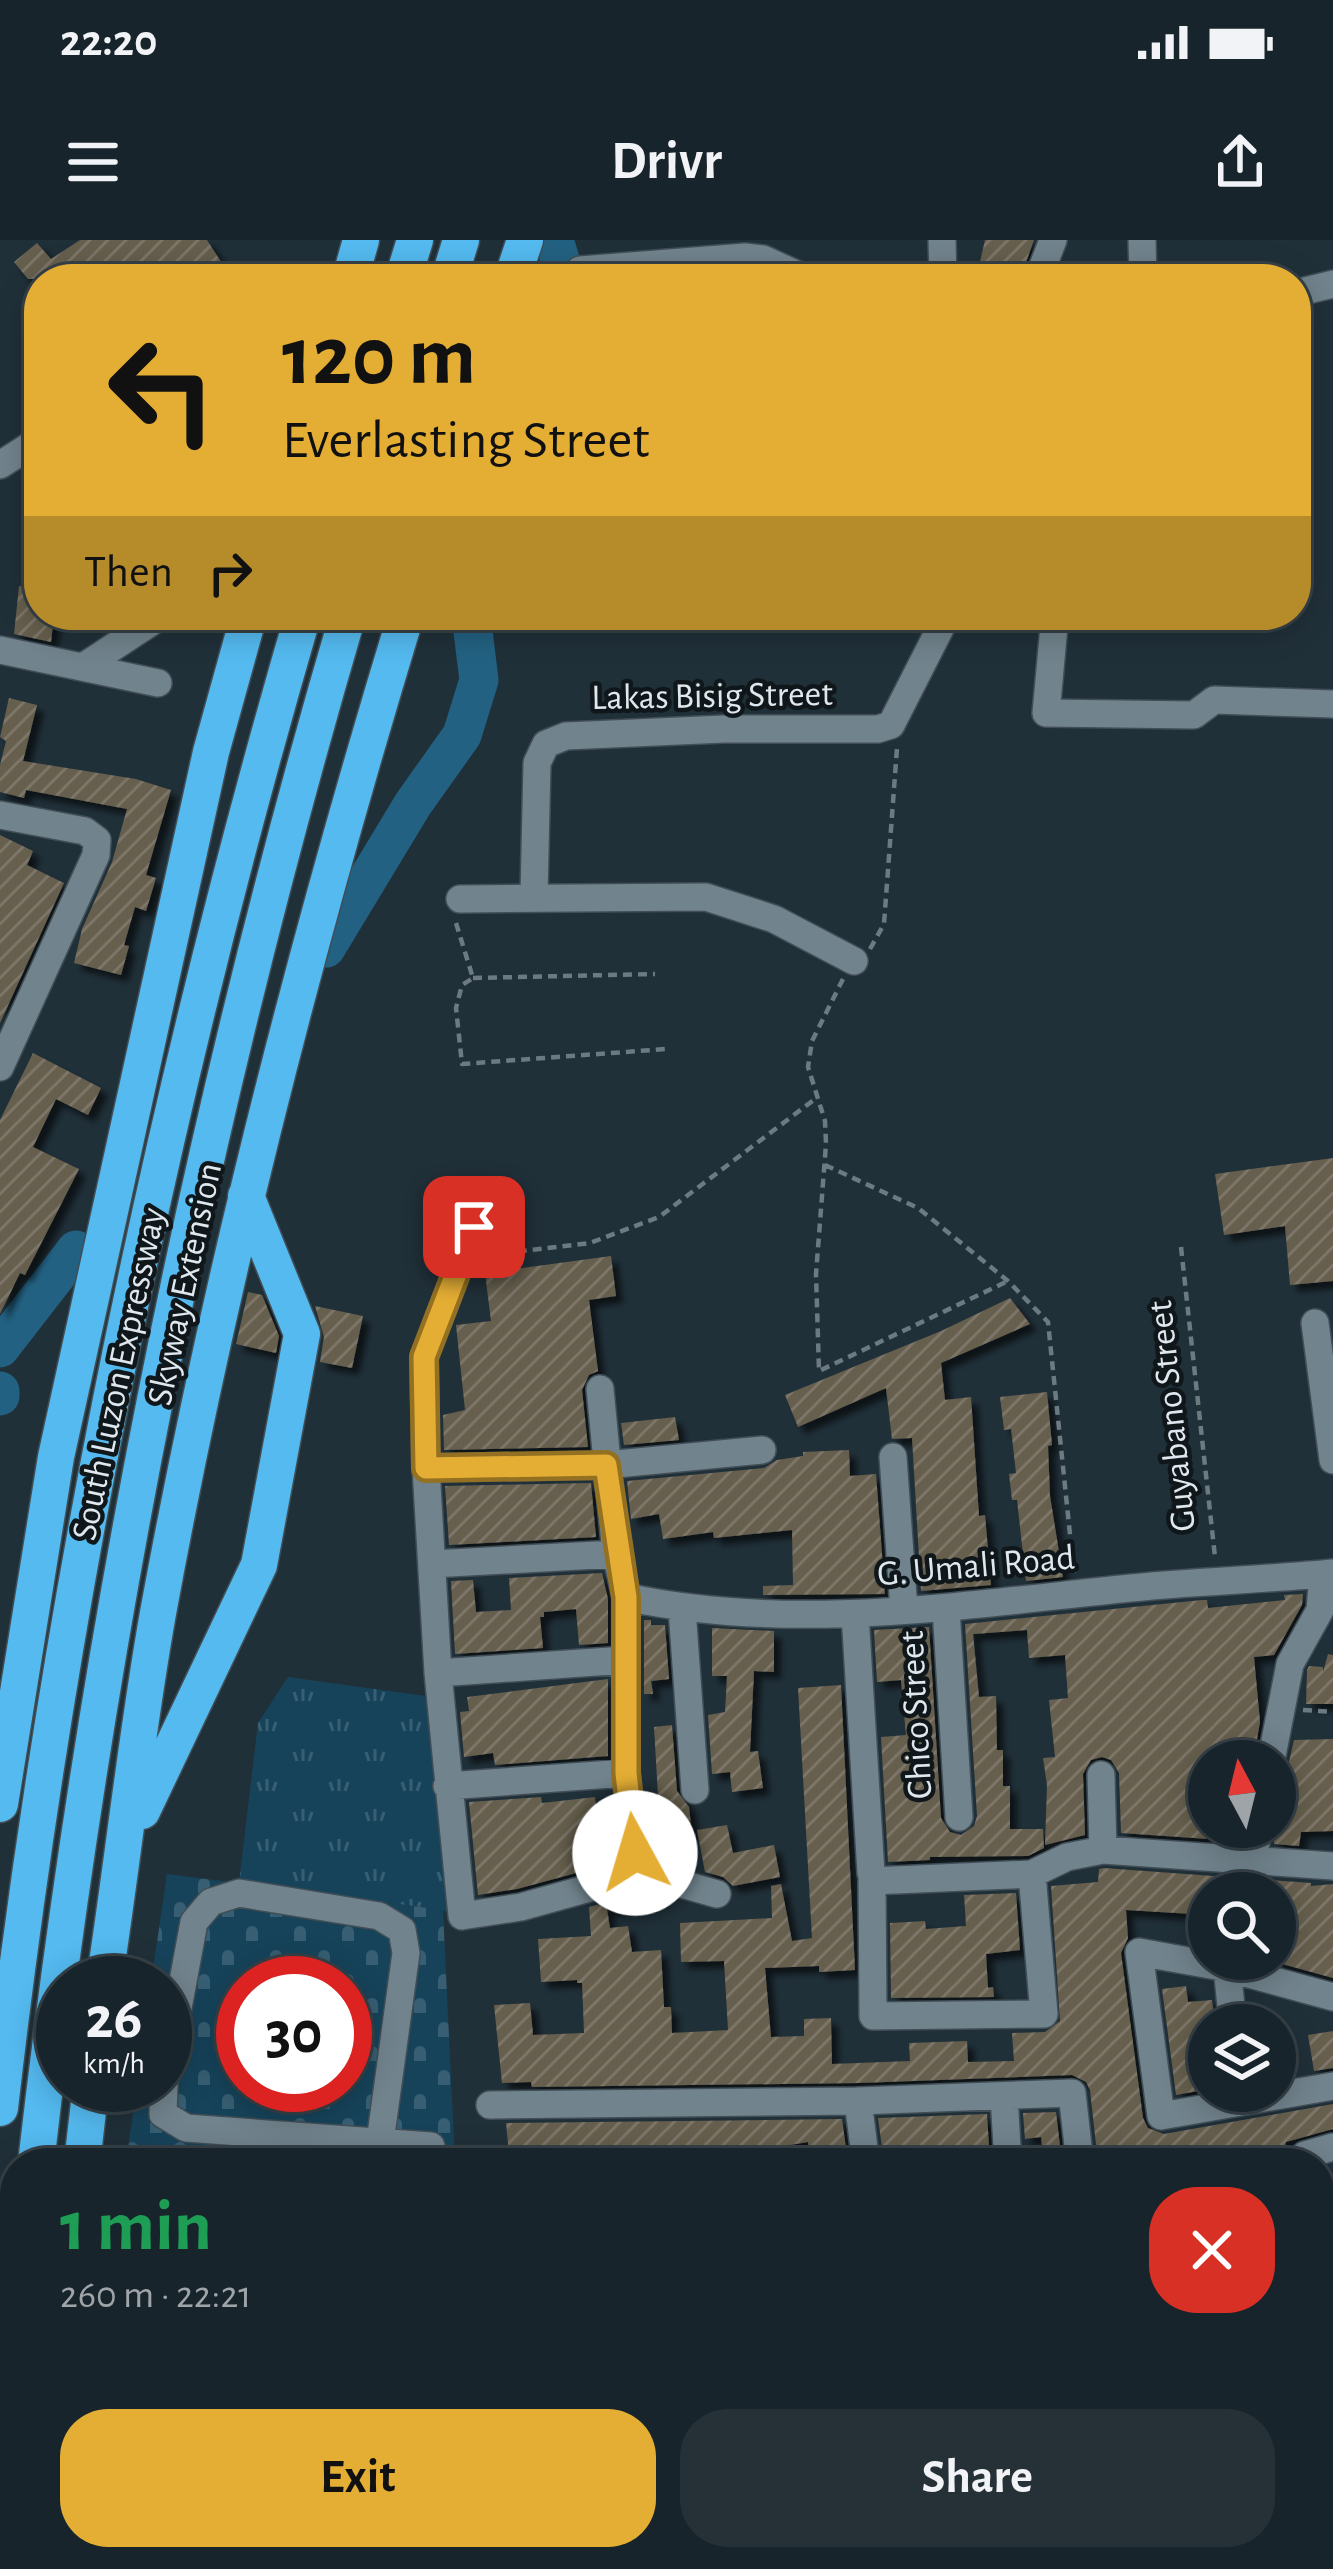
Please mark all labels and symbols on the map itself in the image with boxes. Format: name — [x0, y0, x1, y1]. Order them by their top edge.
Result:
street label: Lakas Bisig Street — [591, 676, 834, 716]
street label: Skyway Extension — [142, 1160, 228, 1408]
pin — [423, 1176, 525, 1278]
street label: South Luzon Expressway — [66, 1204, 172, 1544]
street label: Guyabano Street — [1142, 1298, 1202, 1533]
street label: G. Umali Road — [876, 1539, 1076, 1593]
street label: Chico Street — [894, 1629, 938, 1800]
north arrow — [1188, 1740, 1296, 1848]
position arrow — [572, 1790, 698, 1916]
speed limit sign: 30 — [216, 1956, 372, 2112]

